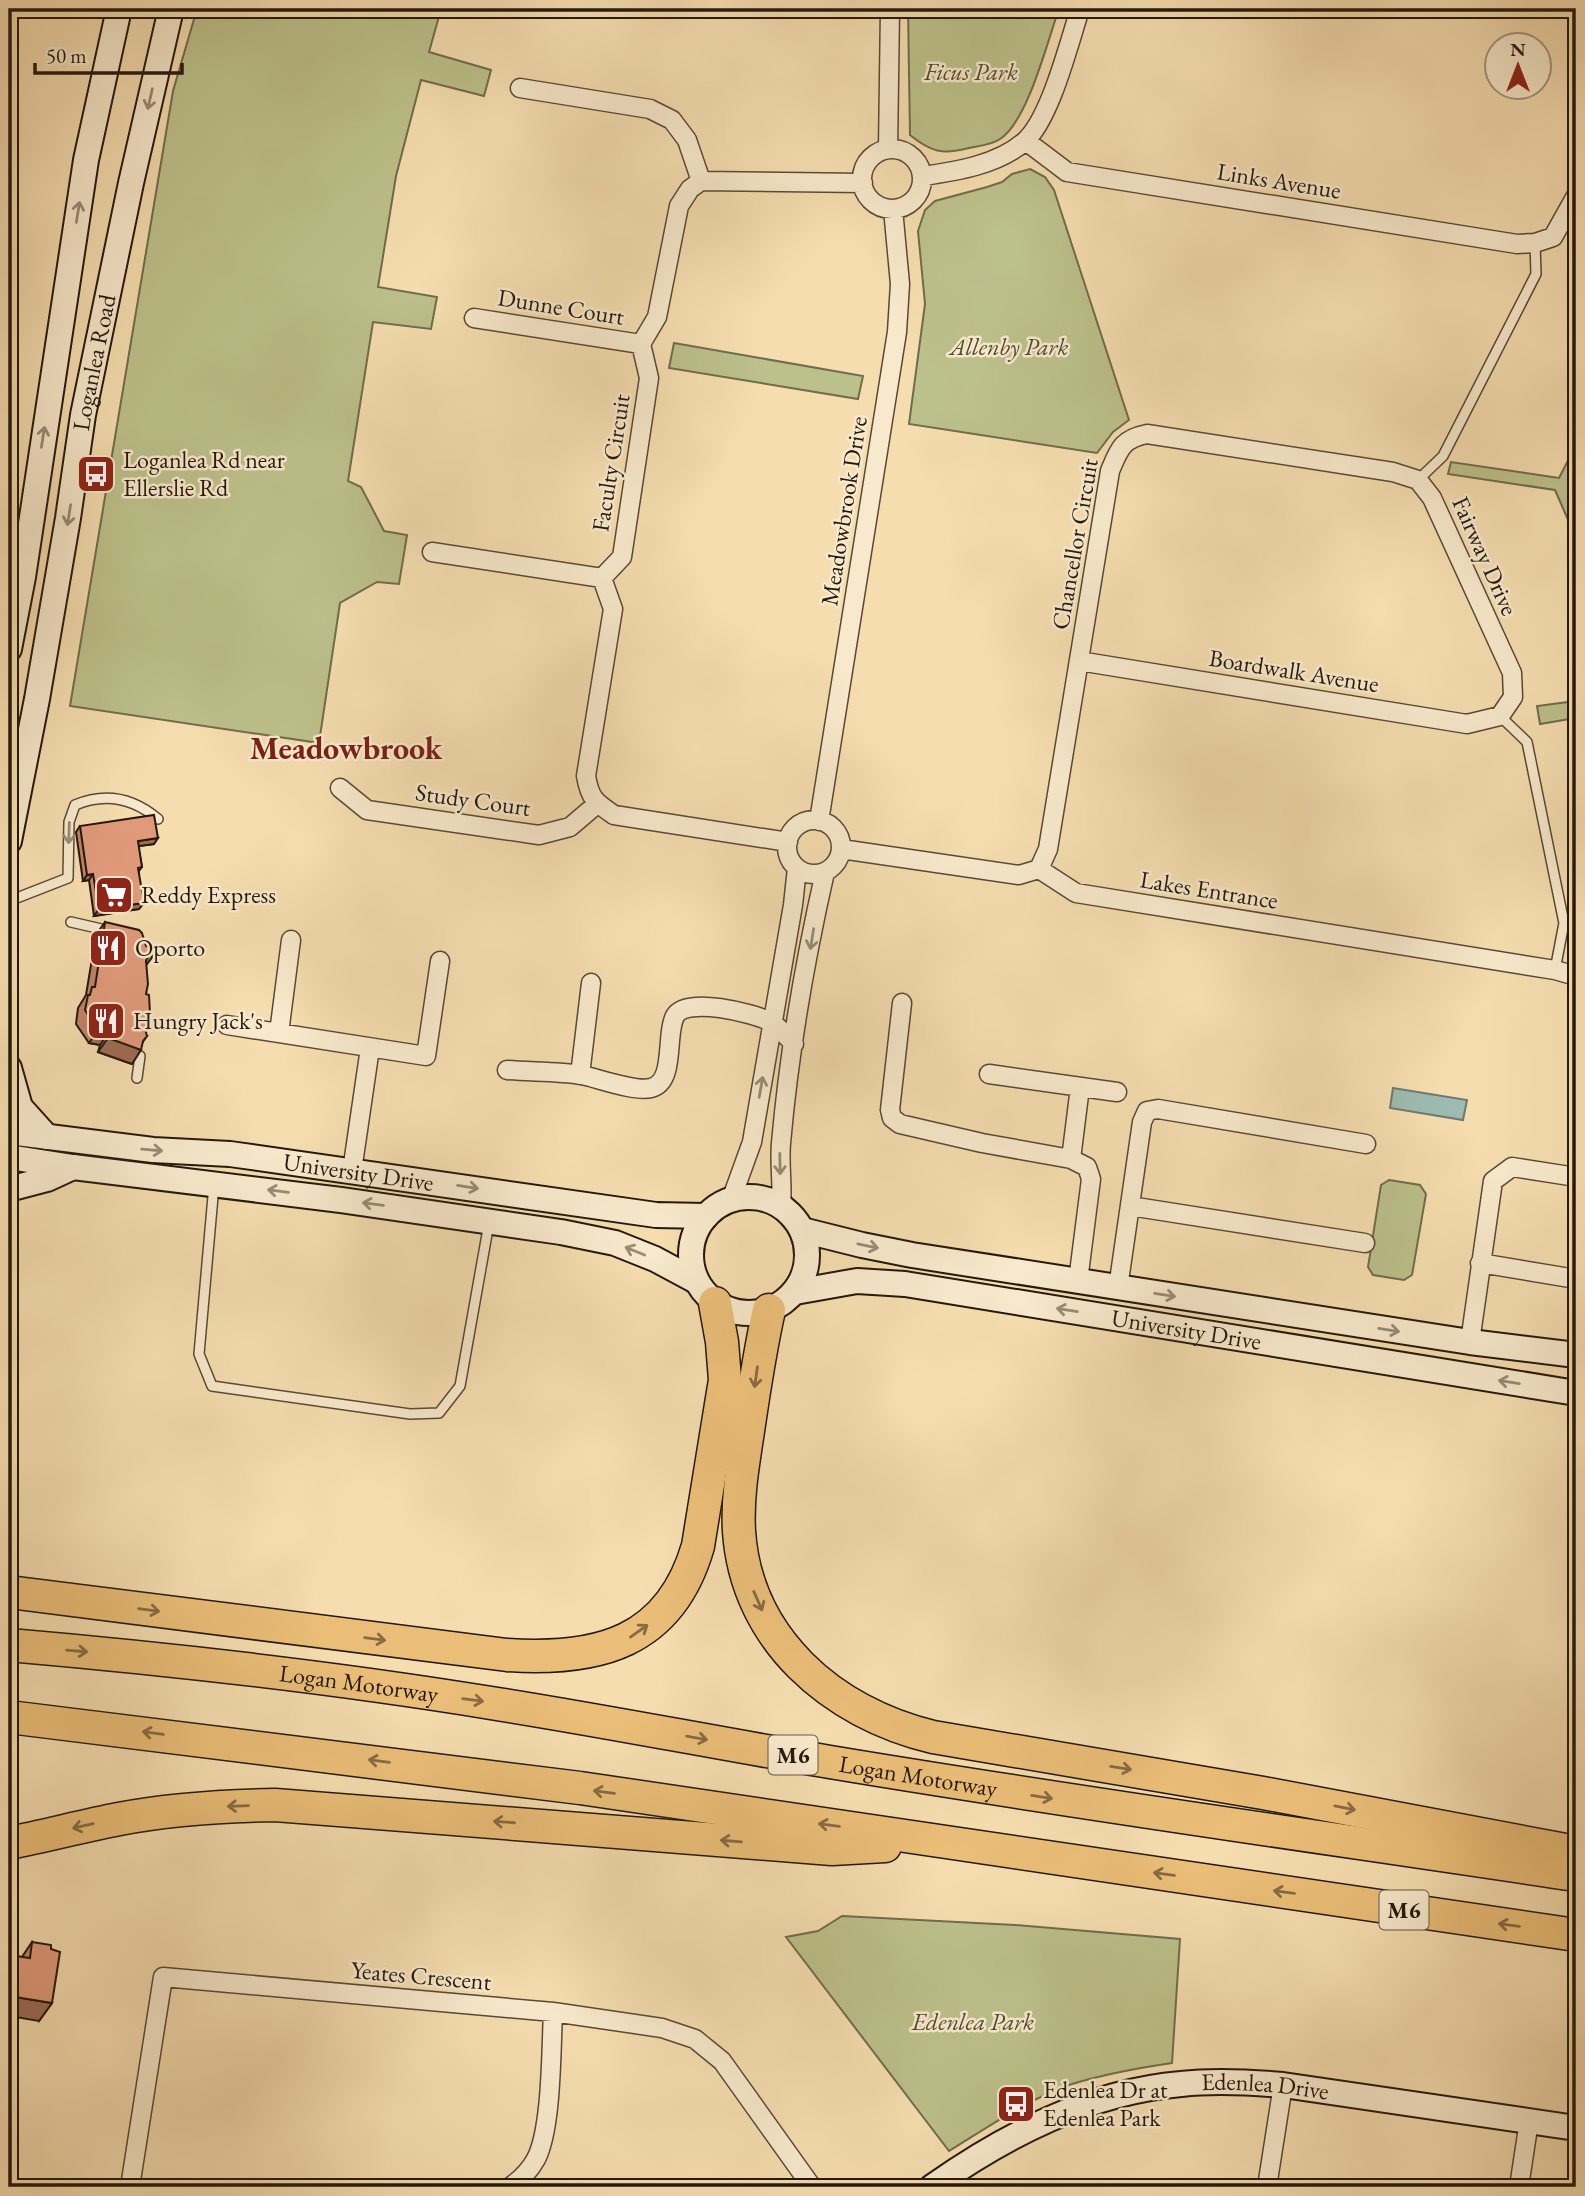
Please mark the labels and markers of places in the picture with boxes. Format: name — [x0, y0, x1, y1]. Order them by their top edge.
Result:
place label: Loganlea Rd near Ellerslie Rd — [123, 444, 285, 503]
bus stop icon: Loganlea Rd near Ellerslie Rd — [75, 453, 117, 495]
supermarket icon: Reddy Express — [93, 874, 135, 916]
place label: Reddy Express — [141, 879, 276, 910]
restaurant icon: Oporto — [87, 927, 129, 969]
place label: Oporto — [135, 932, 205, 963]
restaurant icon: Hungry Jack's — [85, 1000, 127, 1042]
place label: Hungry Jack's — [133, 1005, 263, 1036]
place label: Edenlea Dr at Edenlea Park — [1043, 2074, 1168, 2133]
bus stop icon: Edenlea Dr at Edenlea Park — [995, 2083, 1037, 2125]

